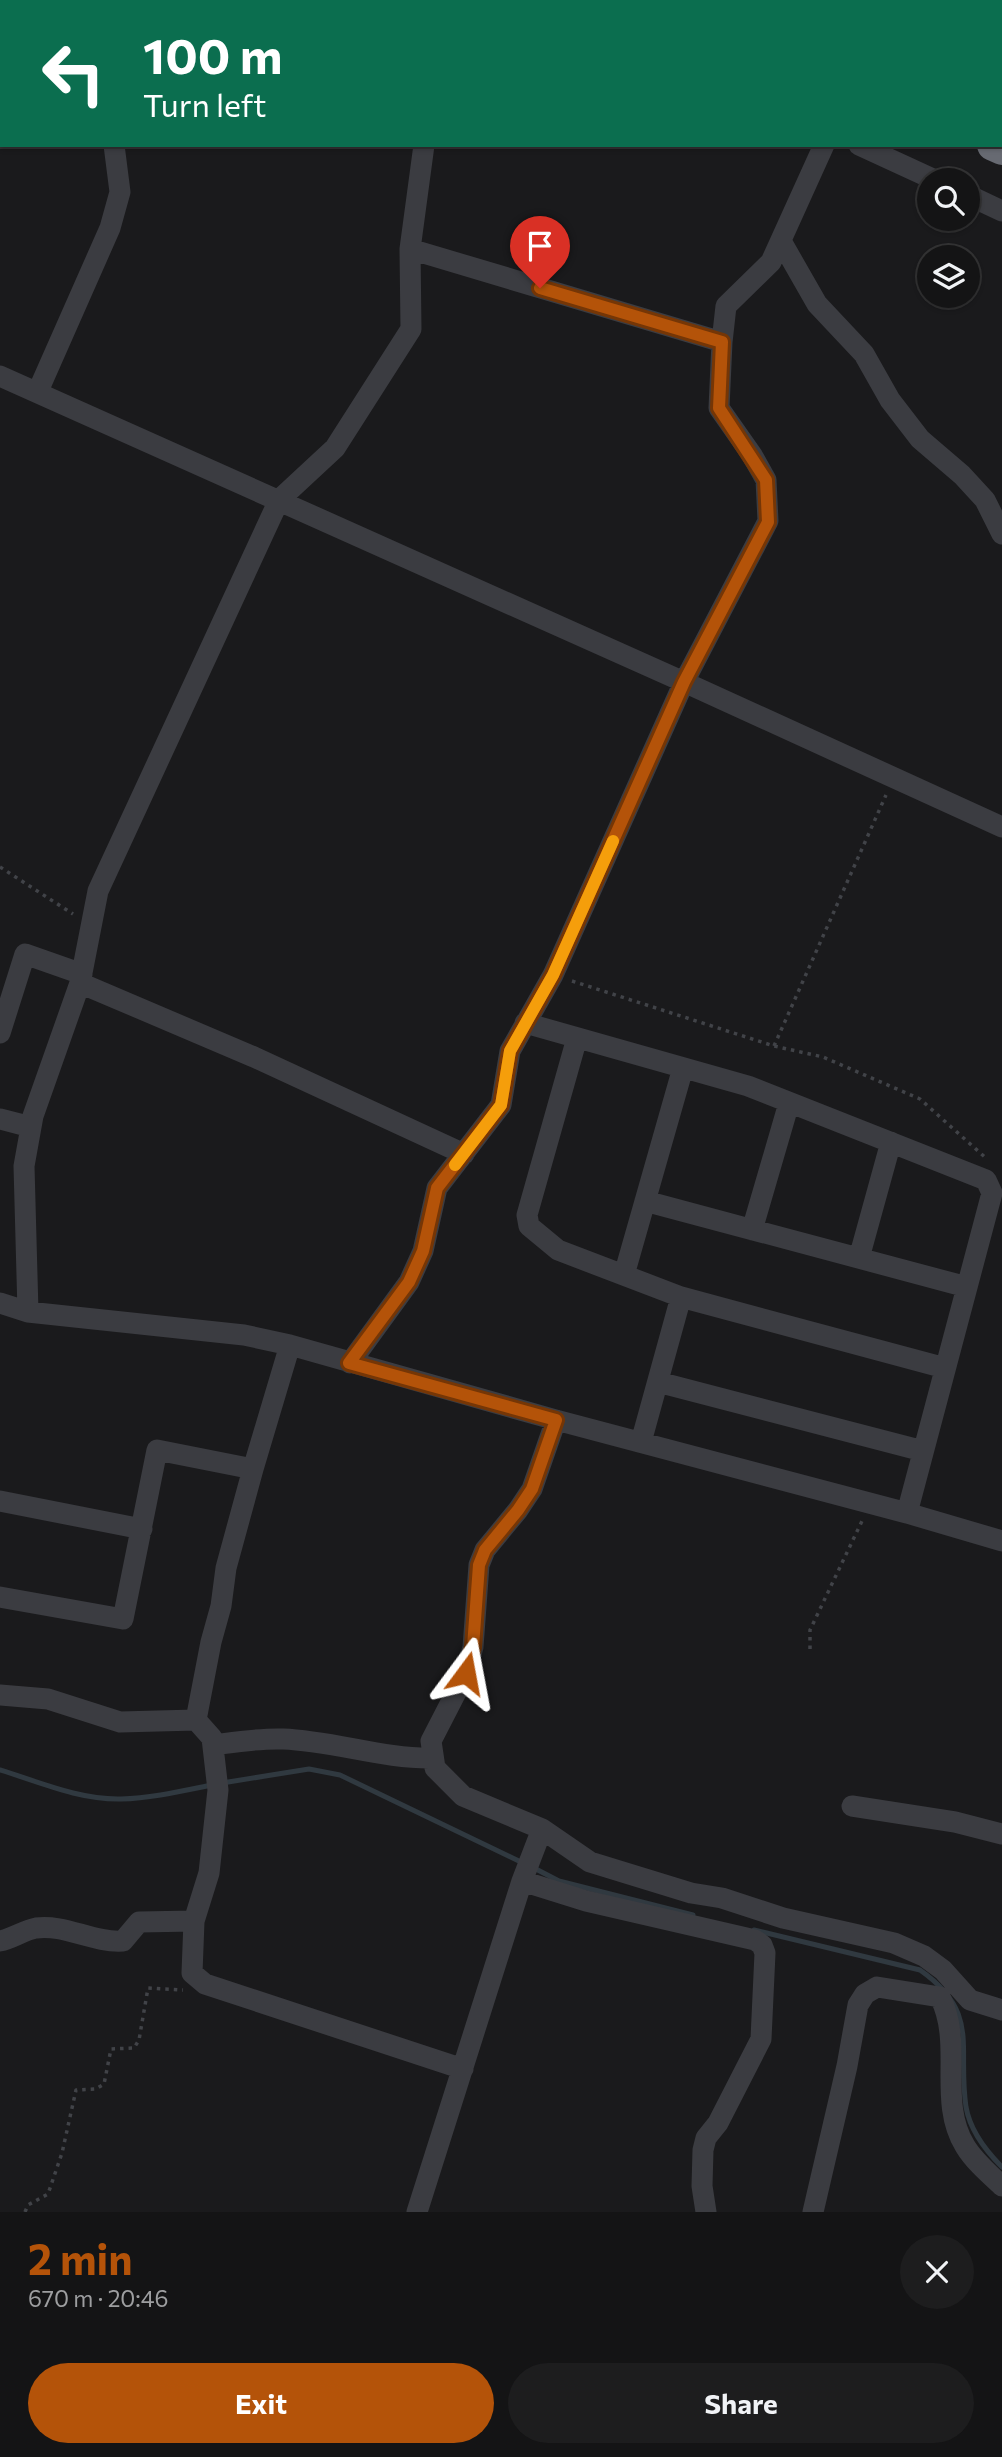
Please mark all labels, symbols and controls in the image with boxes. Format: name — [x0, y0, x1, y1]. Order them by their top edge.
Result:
text: 100 m — [143, 24, 282, 84]
icon: left — [28, 28, 119, 119]
text: Turn left — [143, 84, 267, 124]
map controls — [917, 168, 980, 308]
button: search — [917, 168, 980, 231]
pin — [510, 216, 570, 288]
icon: arrive — [521, 227, 559, 265]
button: layers — [917, 245, 980, 308]
position arrow — [429, 1636, 503, 1710]
text: 2 min — [28, 2232, 133, 2284]
button: close — [900, 2235, 974, 2309]
text: 670 m · 20:46 — [28, 2284, 169, 2312]
button: Exit — [28, 2363, 494, 2443]
button: Share — [508, 2363, 974, 2443]

